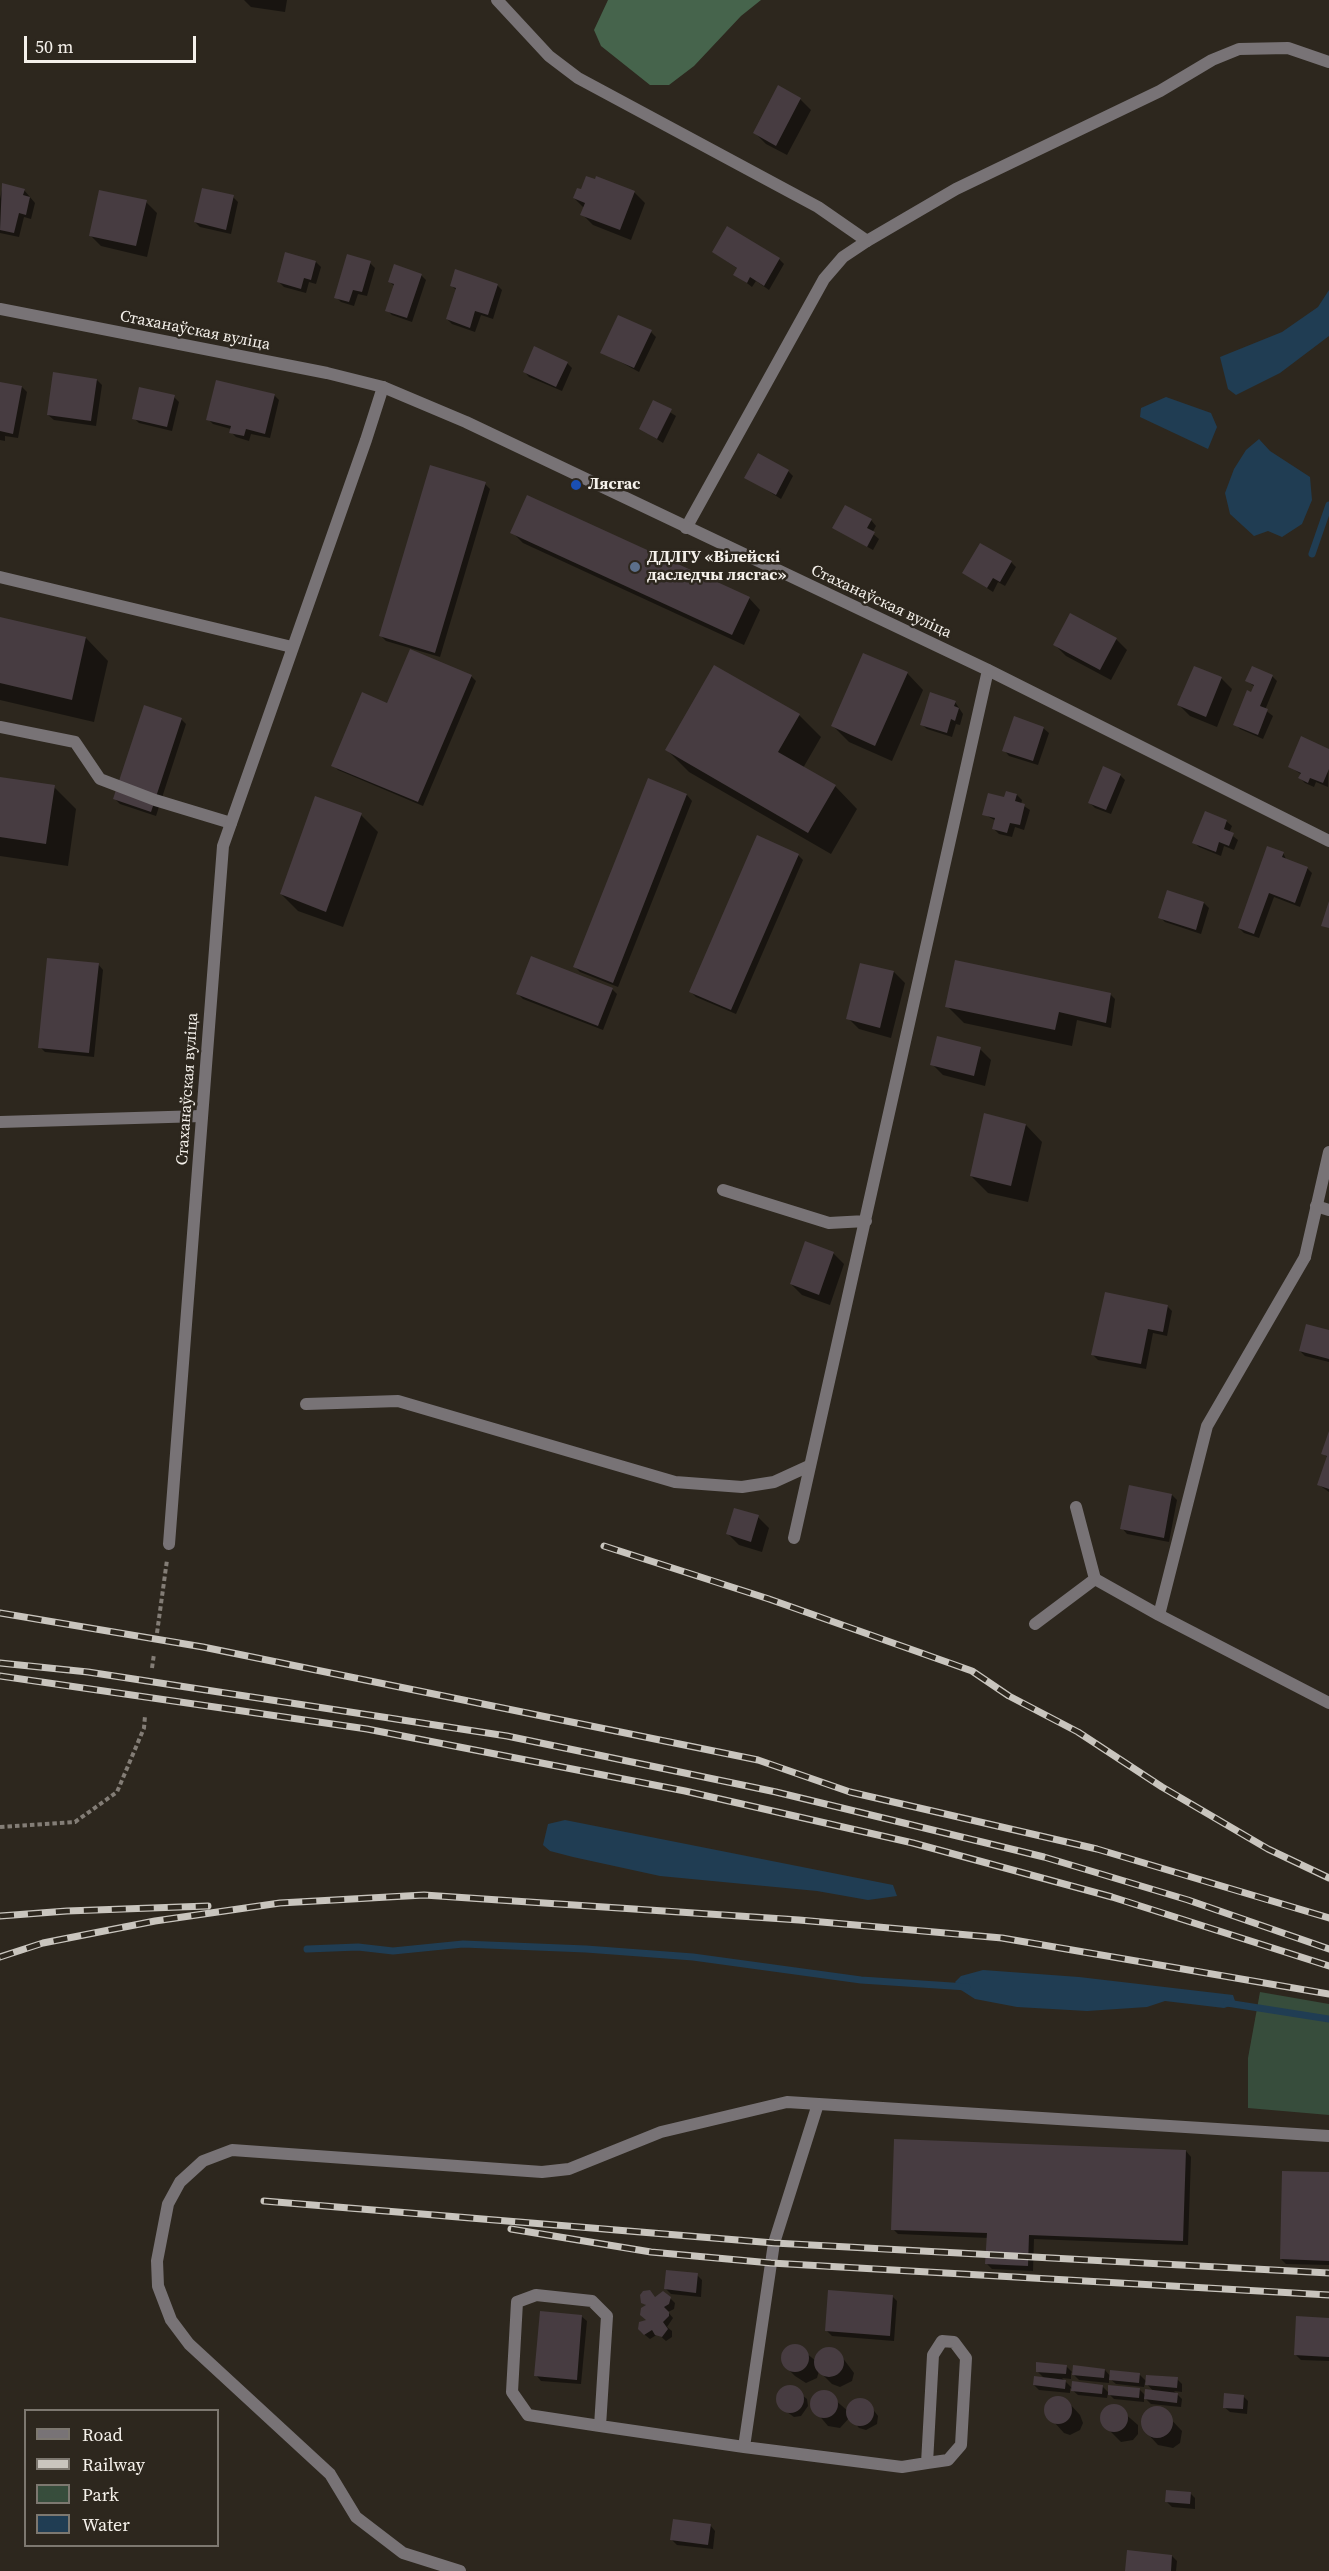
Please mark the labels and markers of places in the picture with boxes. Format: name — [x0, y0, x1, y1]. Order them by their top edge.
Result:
place label: Лясгас — [588, 475, 640, 495]
marker: Лясгас — [569, 478, 583, 492]
place label: ДДЛГУ «Вілейскі даследчы лясгас» — [647, 548, 786, 586]
marker: ДДЛГУ «Вілейскі даследчы лясгас» — [628, 560, 642, 574]

